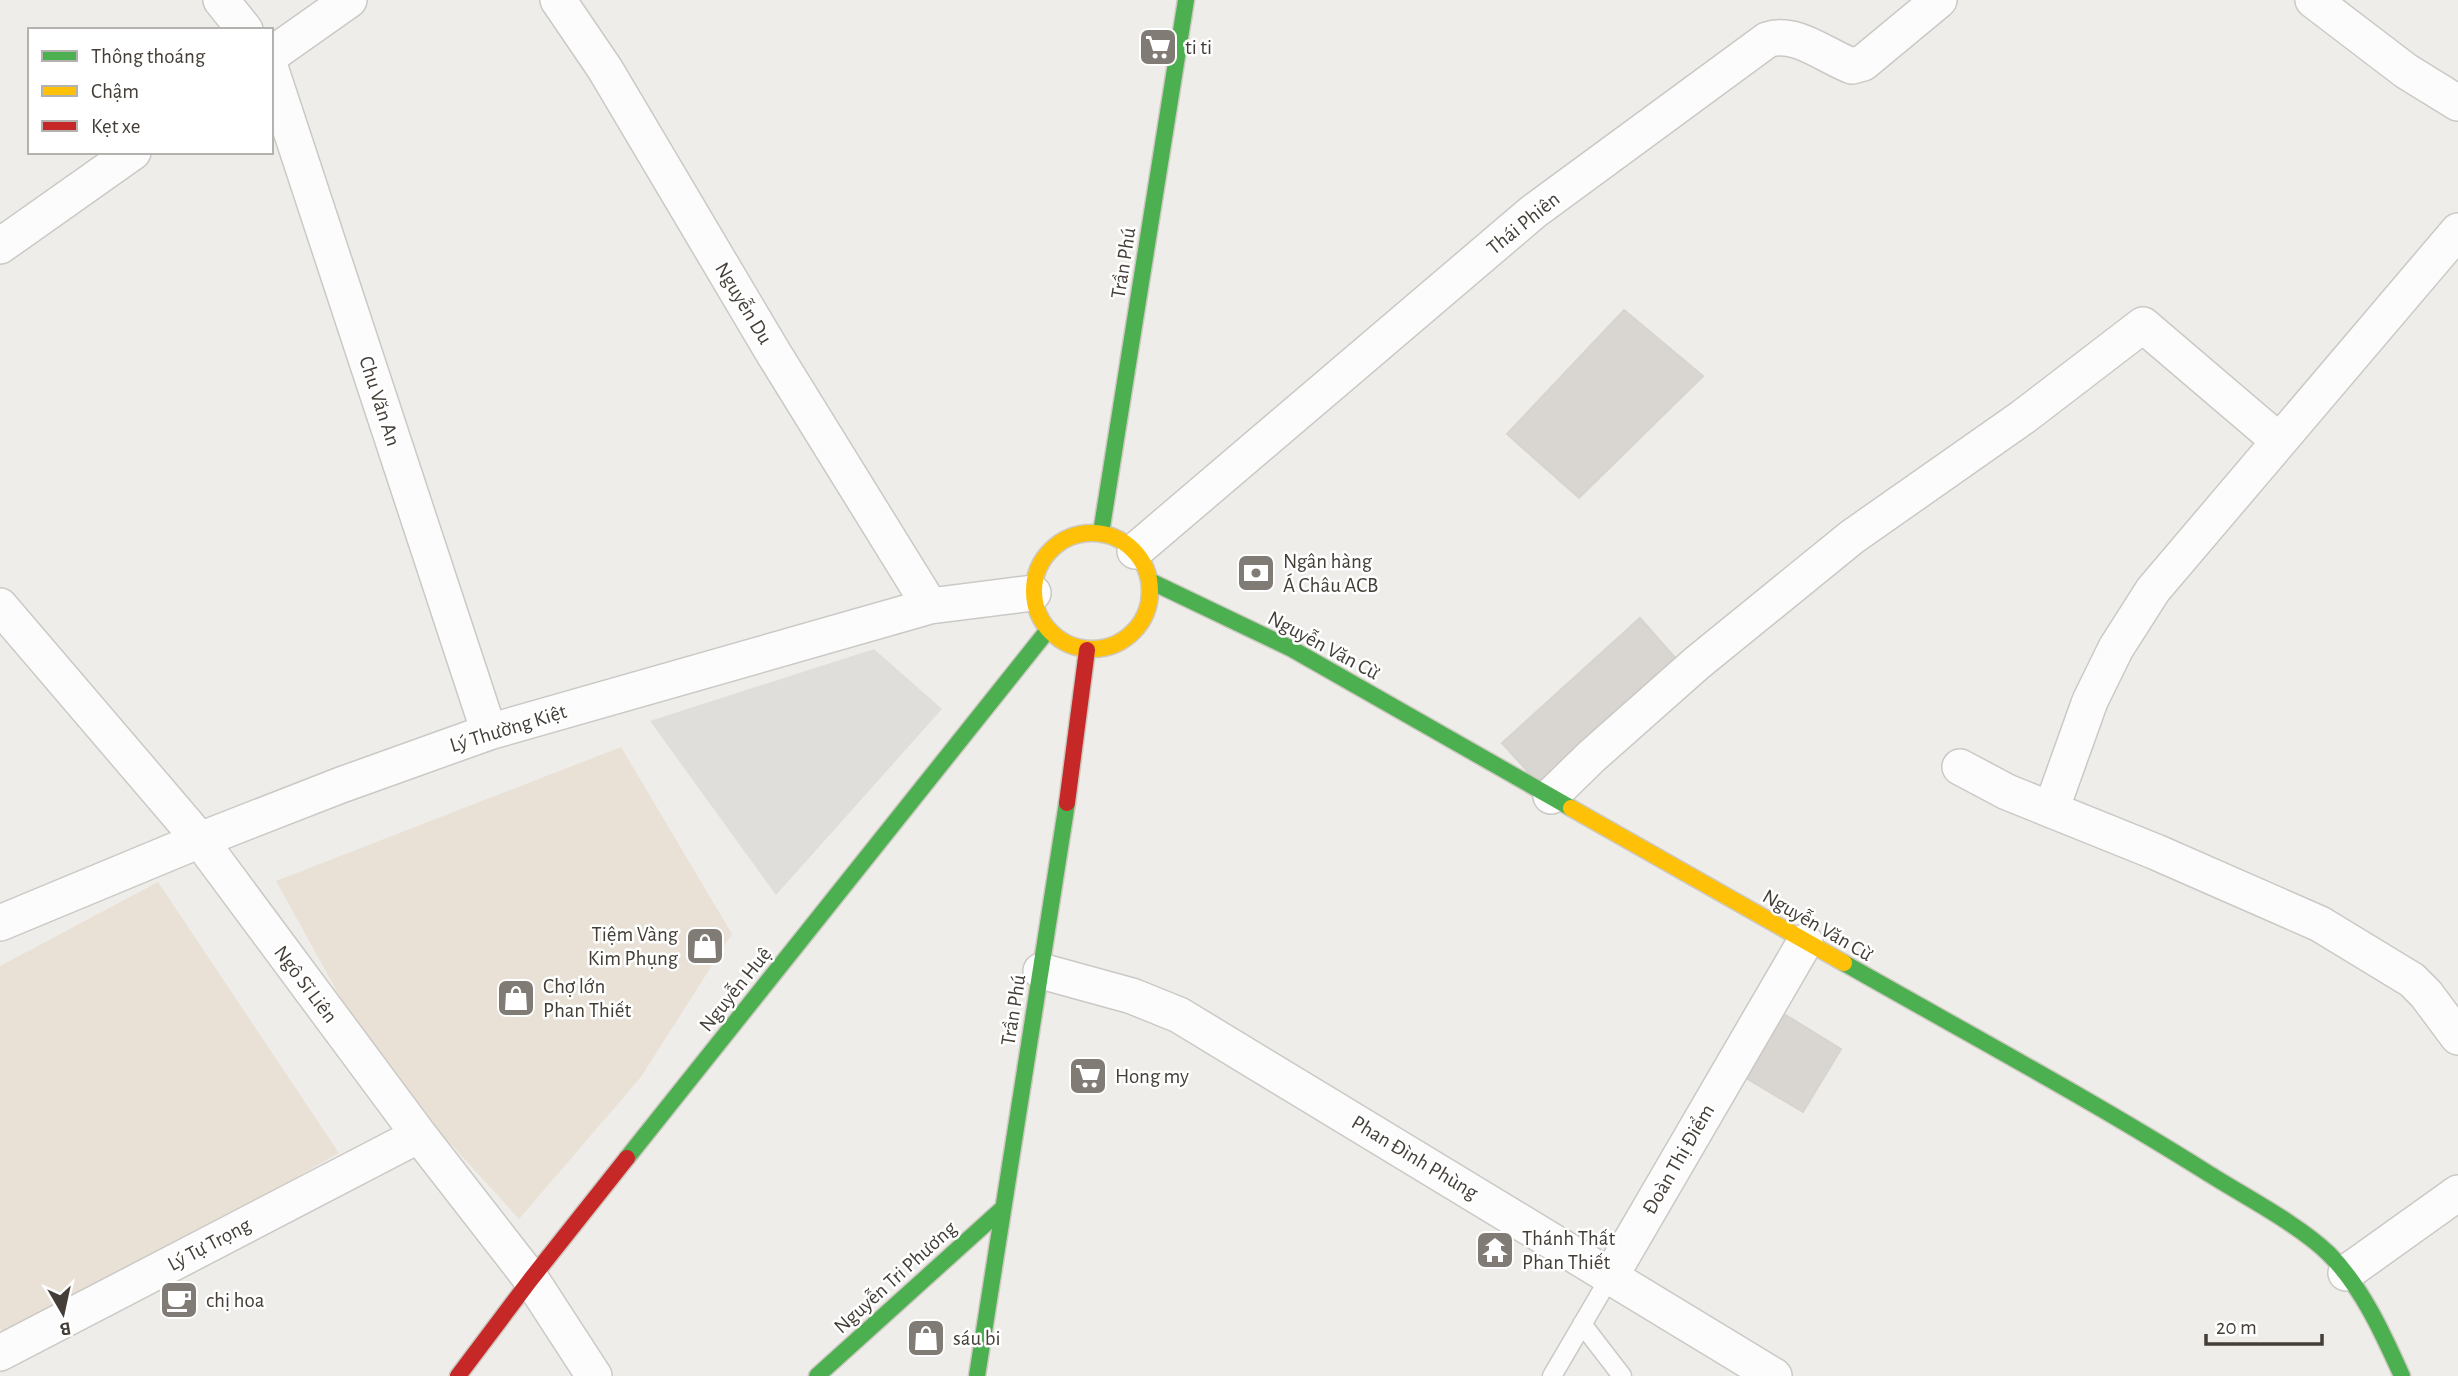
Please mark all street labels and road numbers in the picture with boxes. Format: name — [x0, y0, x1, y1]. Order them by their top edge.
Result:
street label: Thái Phiên — [1483, 188, 1564, 259]
street label: Trần Phú — [1108, 226, 1140, 300]
street label: Nguyễn Du — [711, 258, 777, 348]
street label: Chu Văn An — [355, 354, 404, 449]
street label: Nguyễn Văn Cừ — [1264, 606, 1384, 684]
street label: Lý Thường Kiệt — [447, 701, 569, 756]
street label: Nguyễn Văn Cừ — [1759, 885, 1877, 965]
street label: Ngô Sĩ Liên — [270, 942, 341, 1027]
street label: Nguyễn Huệ — [694, 943, 776, 1035]
street label: Trần Phú — [998, 973, 1030, 1047]
street label: Đoàn Thị Điểm — [1638, 1100, 1718, 1218]
street label: Phan Đình Phùng — [1348, 1112, 1482, 1204]
street label: Lý Tự Trọng — [164, 1213, 255, 1275]
street label: Nguyễn Tri Phương — [830, 1216, 961, 1337]

